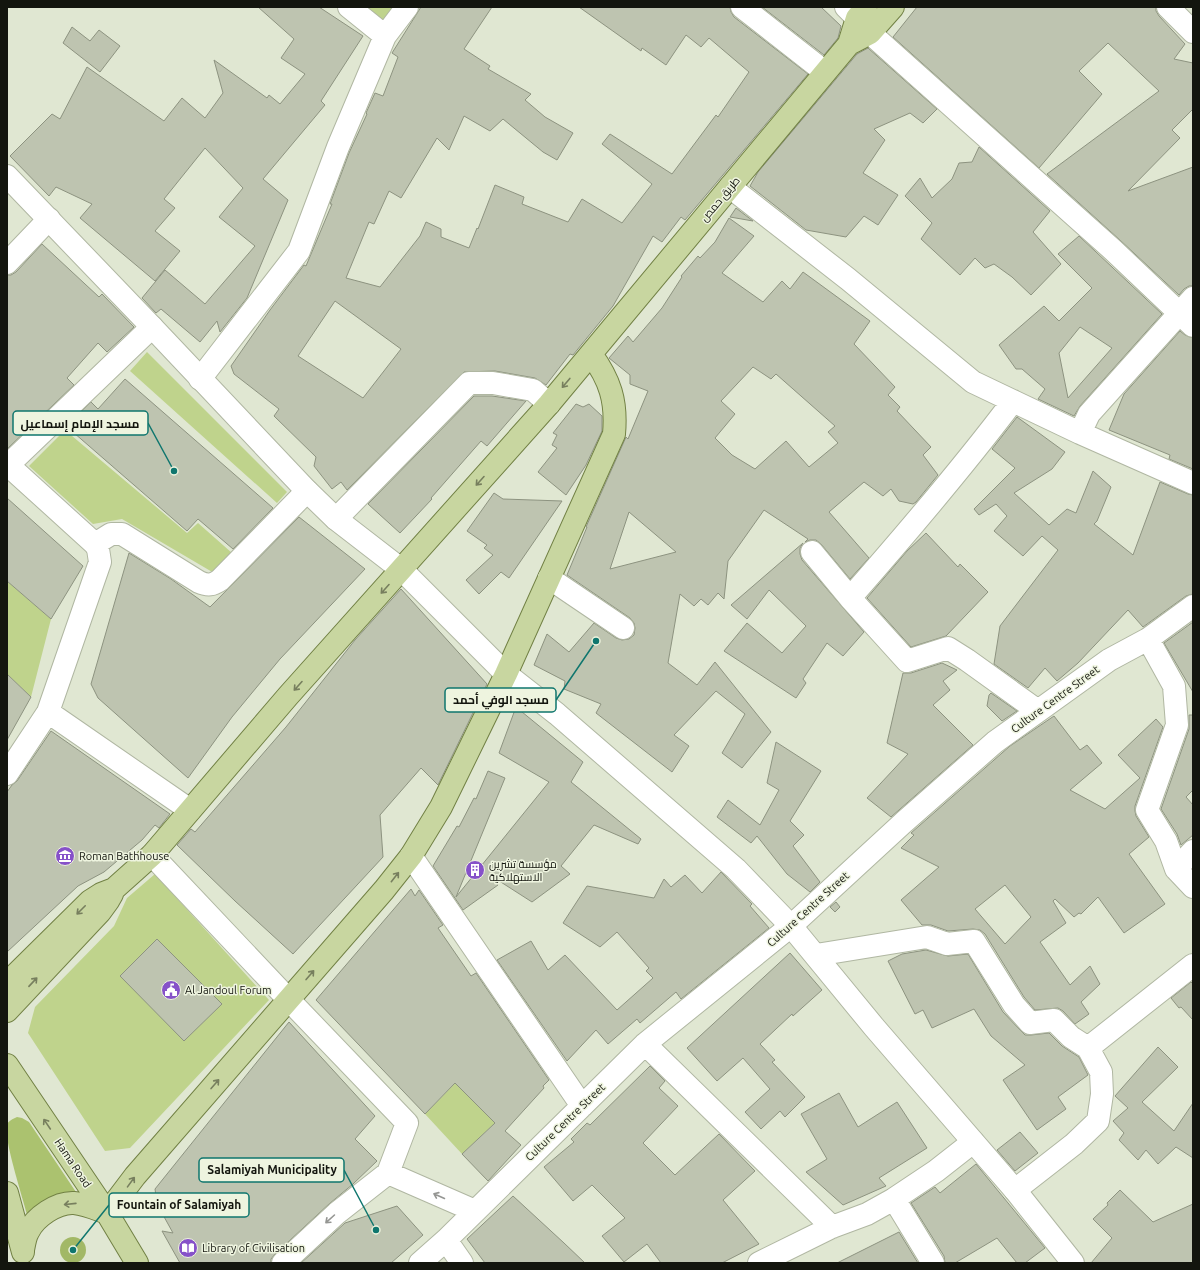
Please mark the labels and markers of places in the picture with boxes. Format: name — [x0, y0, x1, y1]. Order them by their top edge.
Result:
callout: مسجد الإمام إسماعيل — [13, 411, 148, 435]
callout: مسجد الوفي أحمد — [445, 688, 556, 712]
museum icon: Roman Bathhouse — [54, 845, 76, 867]
place label: Roman Bathhouse — [79, 850, 169, 862]
place label: مؤسسة تشرين الاستهلاكية — [489, 858, 557, 884]
building icon: مؤسسة تشرين الاستهلاكية — [464, 859, 486, 881]
public building icon: Al Jandoul Forum — [160, 979, 182, 1001]
place label: Al Jandoul Forum — [185, 984, 272, 996]
callout: Salamiyah Municipality — [199, 1158, 344, 1182]
callout: Fountain of Salamiyah — [109, 1193, 249, 1217]
library icon: Library of Civilisation — [177, 1237, 199, 1259]
place label: Library of Civilisation — [202, 1242, 305, 1254]

